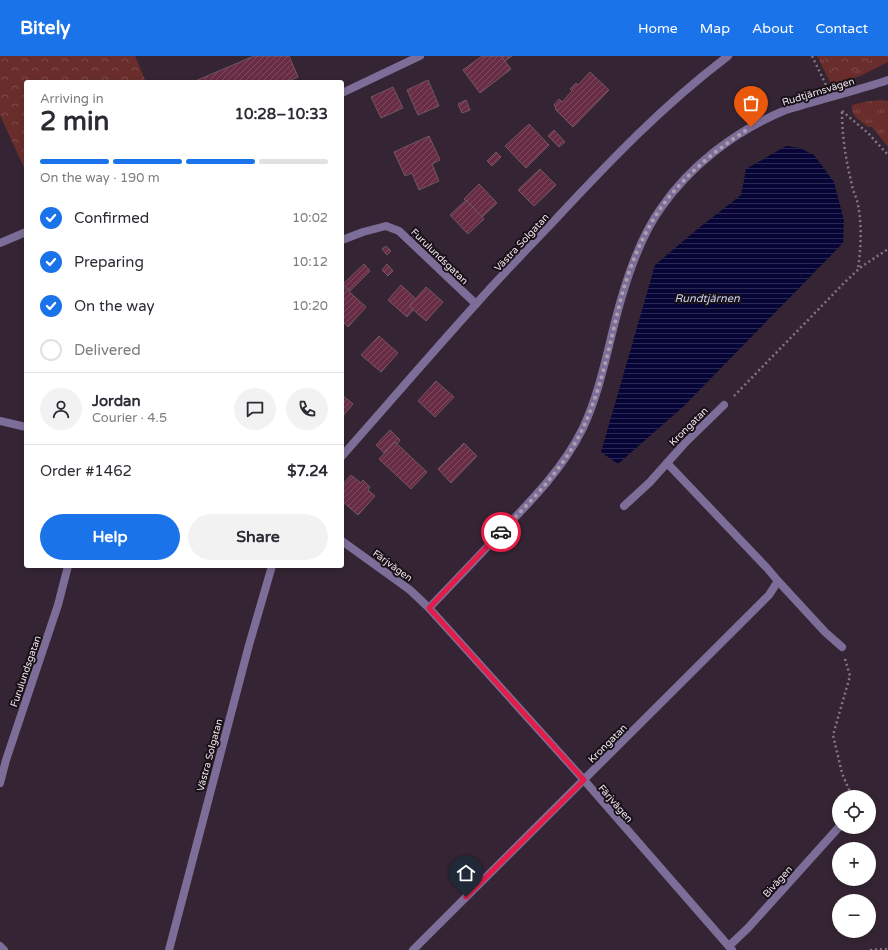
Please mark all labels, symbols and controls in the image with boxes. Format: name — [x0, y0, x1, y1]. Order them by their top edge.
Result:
text: Bitely — [20, 17, 71, 39]
text: Home — [638, 20, 678, 37]
text: Map — [700, 20, 730, 37]
text: About — [752, 20, 794, 37]
text: Contact — [816, 20, 868, 37]
street label: Rudtjärnsvägen — [781, 75, 856, 109]
pin — [734, 86, 768, 127]
text: Arriving in — [40, 91, 104, 107]
icon: bag — [740, 92, 762, 114]
text: 10:28–10:33 — [235, 105, 328, 123]
text: 2 min — [40, 106, 109, 137]
text: On the way · 190 m — [40, 170, 160, 186]
icon: check — [40, 207, 62, 229]
text: Confirmed — [74, 209, 149, 227]
text: 10:02 — [292, 210, 328, 226]
street label: Västra Solgatan — [492, 211, 552, 274]
street label: Furulundsgatan — [408, 226, 470, 287]
icon: check — [40, 251, 62, 273]
text: Preparing — [74, 253, 144, 271]
text: 10:12 — [292, 254, 328, 270]
water label: Rundtjärnen — [674, 292, 740, 305]
icon: check — [40, 295, 62, 317]
text: On the way — [74, 297, 154, 315]
text: 10:20 — [292, 298, 328, 314]
text: Delivered — [74, 341, 141, 359]
button: person — [40, 388, 82, 430]
button: chat — [234, 388, 276, 430]
button: phone — [286, 388, 328, 430]
text: Jordan — [92, 392, 141, 410]
street label: Krongatan — [667, 405, 711, 449]
text: Courier · 4.5 — [92, 410, 167, 426]
text: Order #1462 — [40, 462, 132, 480]
text: $7.24 — [287, 462, 328, 480]
courier — [481, 512, 521, 552]
button: Help — [40, 514, 180, 560]
button: Share — [188, 514, 328, 560]
icon: car — [490, 521, 512, 543]
street label: Färjvägen — [370, 547, 415, 584]
street label: Furulundsgatan — [8, 634, 44, 709]
street label: Västra Solgatan — [195, 718, 225, 793]
street label: Krongatan — [586, 722, 630, 766]
street label: Färjvägen — [596, 782, 635, 825]
map controls — [832, 790, 876, 938]
button: locate — [832, 790, 876, 834]
button: + — [832, 842, 876, 886]
pin — [449, 856, 483, 897]
icon: home — [455, 862, 477, 884]
street label: Bivägen — [760, 863, 795, 900]
button: − — [832, 894, 876, 938]

